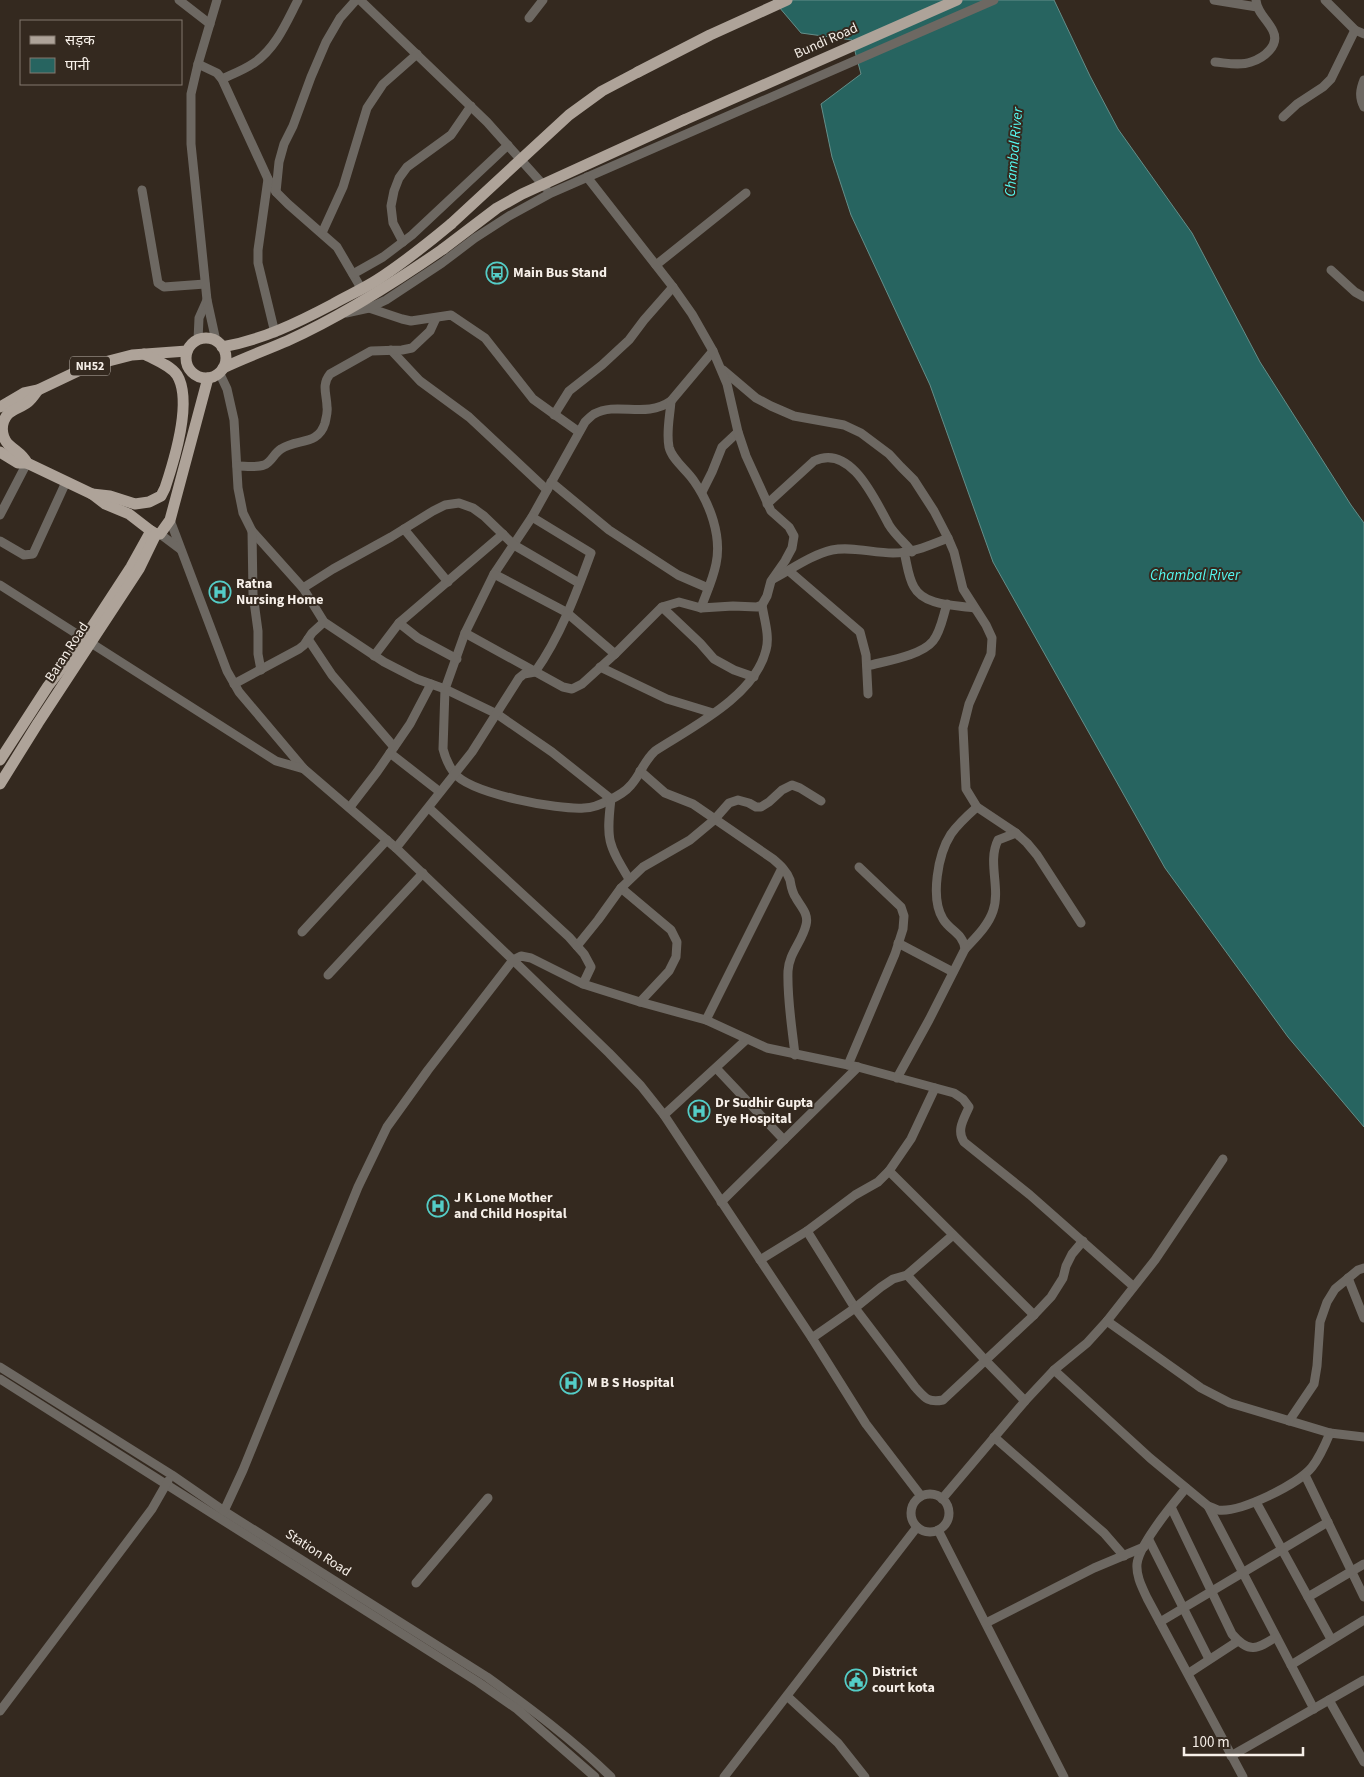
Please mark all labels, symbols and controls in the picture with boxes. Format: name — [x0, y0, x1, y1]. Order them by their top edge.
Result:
street label: Bundi Road — [791, 18, 861, 64]
legend — [20, 20, 182, 85]
text: सड़क — [65, 30, 95, 51]
text: पानी — [65, 55, 91, 76]
water label: Chambal River — [1000, 105, 1028, 198]
bus stop icon: Main Bus Stand — [485, 261, 509, 285]
place label: Main Bus Stand — [513, 263, 607, 283]
road number: NH52 — [70, 356, 110, 376]
water label: Chambal River — [1150, 565, 1241, 586]
place label: Ratna Nursing Home — [236, 574, 324, 610]
hospital icon: Ratna Nursing Home — [208, 580, 232, 604]
street label: Baran Road — [40, 618, 94, 686]
place label: Dr Sudhir Gupta Eye Hospital — [715, 1093, 813, 1129]
hospital icon: Dr Sudhir Gupta Eye Hospital — [687, 1099, 711, 1123]
place label: J K Lone Mother and Child Hospital — [454, 1188, 567, 1224]
hospital icon: J K Lone Mother and Child Hospital — [426, 1194, 450, 1218]
hospital icon: M B S Hospital — [559, 1371, 583, 1395]
place label: M B S Hospital — [587, 1373, 674, 1393]
street label: Station Road — [281, 1524, 355, 1582]
place label: District court kota — [872, 1662, 935, 1698]
public building icon: District court kota — [844, 1668, 868, 1692]
scale bar — [1184, 1724, 1303, 1756]
text: 100 m — [1192, 1732, 1230, 1753]

